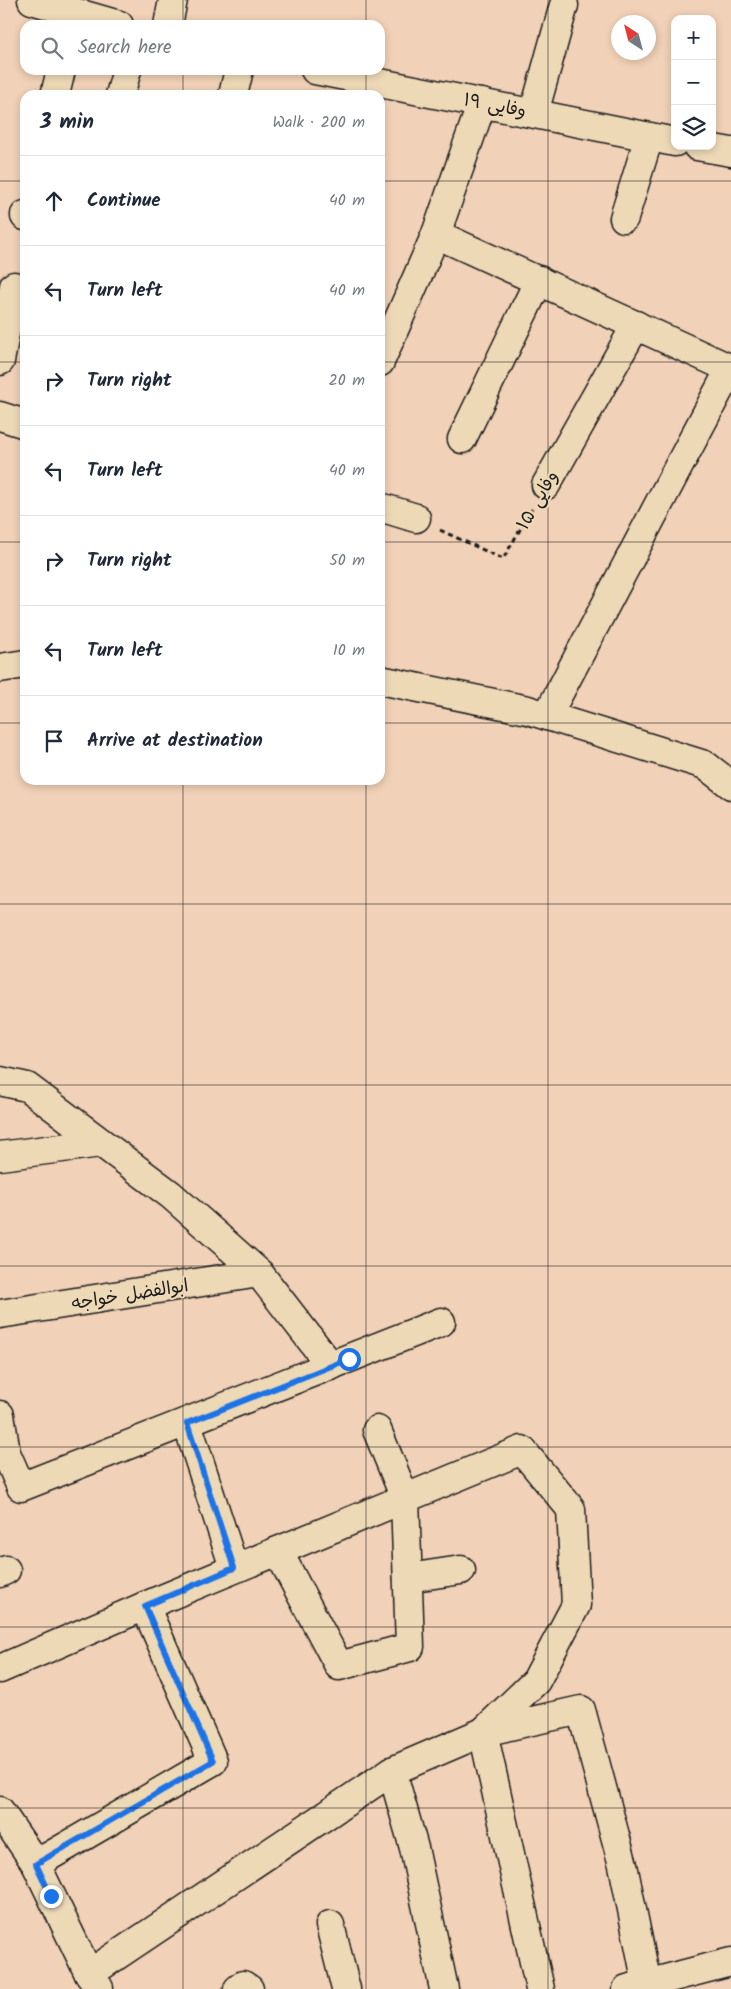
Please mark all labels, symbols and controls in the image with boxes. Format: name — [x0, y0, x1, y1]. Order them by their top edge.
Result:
north arrow — [611, 15, 656, 60]
map controls — [671, 15, 716, 150]
button: + — [671, 15, 716, 60]
search box — [20, 20, 385, 75]
text: Search here — [78, 33, 172, 63]
icon: search — [38, 34, 66, 62]
button: − — [671, 60, 716, 105]
street label: وفایی ۱۹ — [461, 86, 529, 127]
button: layers — [671, 105, 716, 150]
text: 3 min — [40, 106, 94, 139]
text: Walk · 200 m — [272, 110, 365, 135]
text: Continue — [87, 186, 160, 216]
icon: ahead — [40, 187, 68, 215]
text: 40 m — [329, 188, 365, 213]
text: Turn left — [87, 276, 162, 306]
icon: left — [40, 277, 68, 305]
text: 40 m — [329, 278, 365, 303]
text: Turn right — [87, 366, 172, 396]
icon: right — [40, 367, 68, 395]
text: 20 m — [329, 368, 365, 393]
text: Turn left — [87, 456, 162, 486]
icon: left — [40, 457, 68, 485]
text: 40 m — [329, 458, 365, 483]
street label: وفایی ۱۵ — [510, 466, 567, 536]
text: Turn right — [87, 546, 172, 576]
icon: right — [40, 547, 68, 575]
text: 50 m — [329, 548, 365, 573]
text: Turn left — [87, 636, 162, 666]
icon: left — [40, 637, 68, 665]
text: 10 m — [333, 638, 365, 663]
text: Arrive at destination — [87, 726, 263, 756]
icon: arrive — [40, 727, 68, 755]
street label: ابوالفضل خواجه — [70, 1272, 191, 1319]
route start — [338, 1348, 361, 1371]
route end — [40, 1885, 63, 1908]

